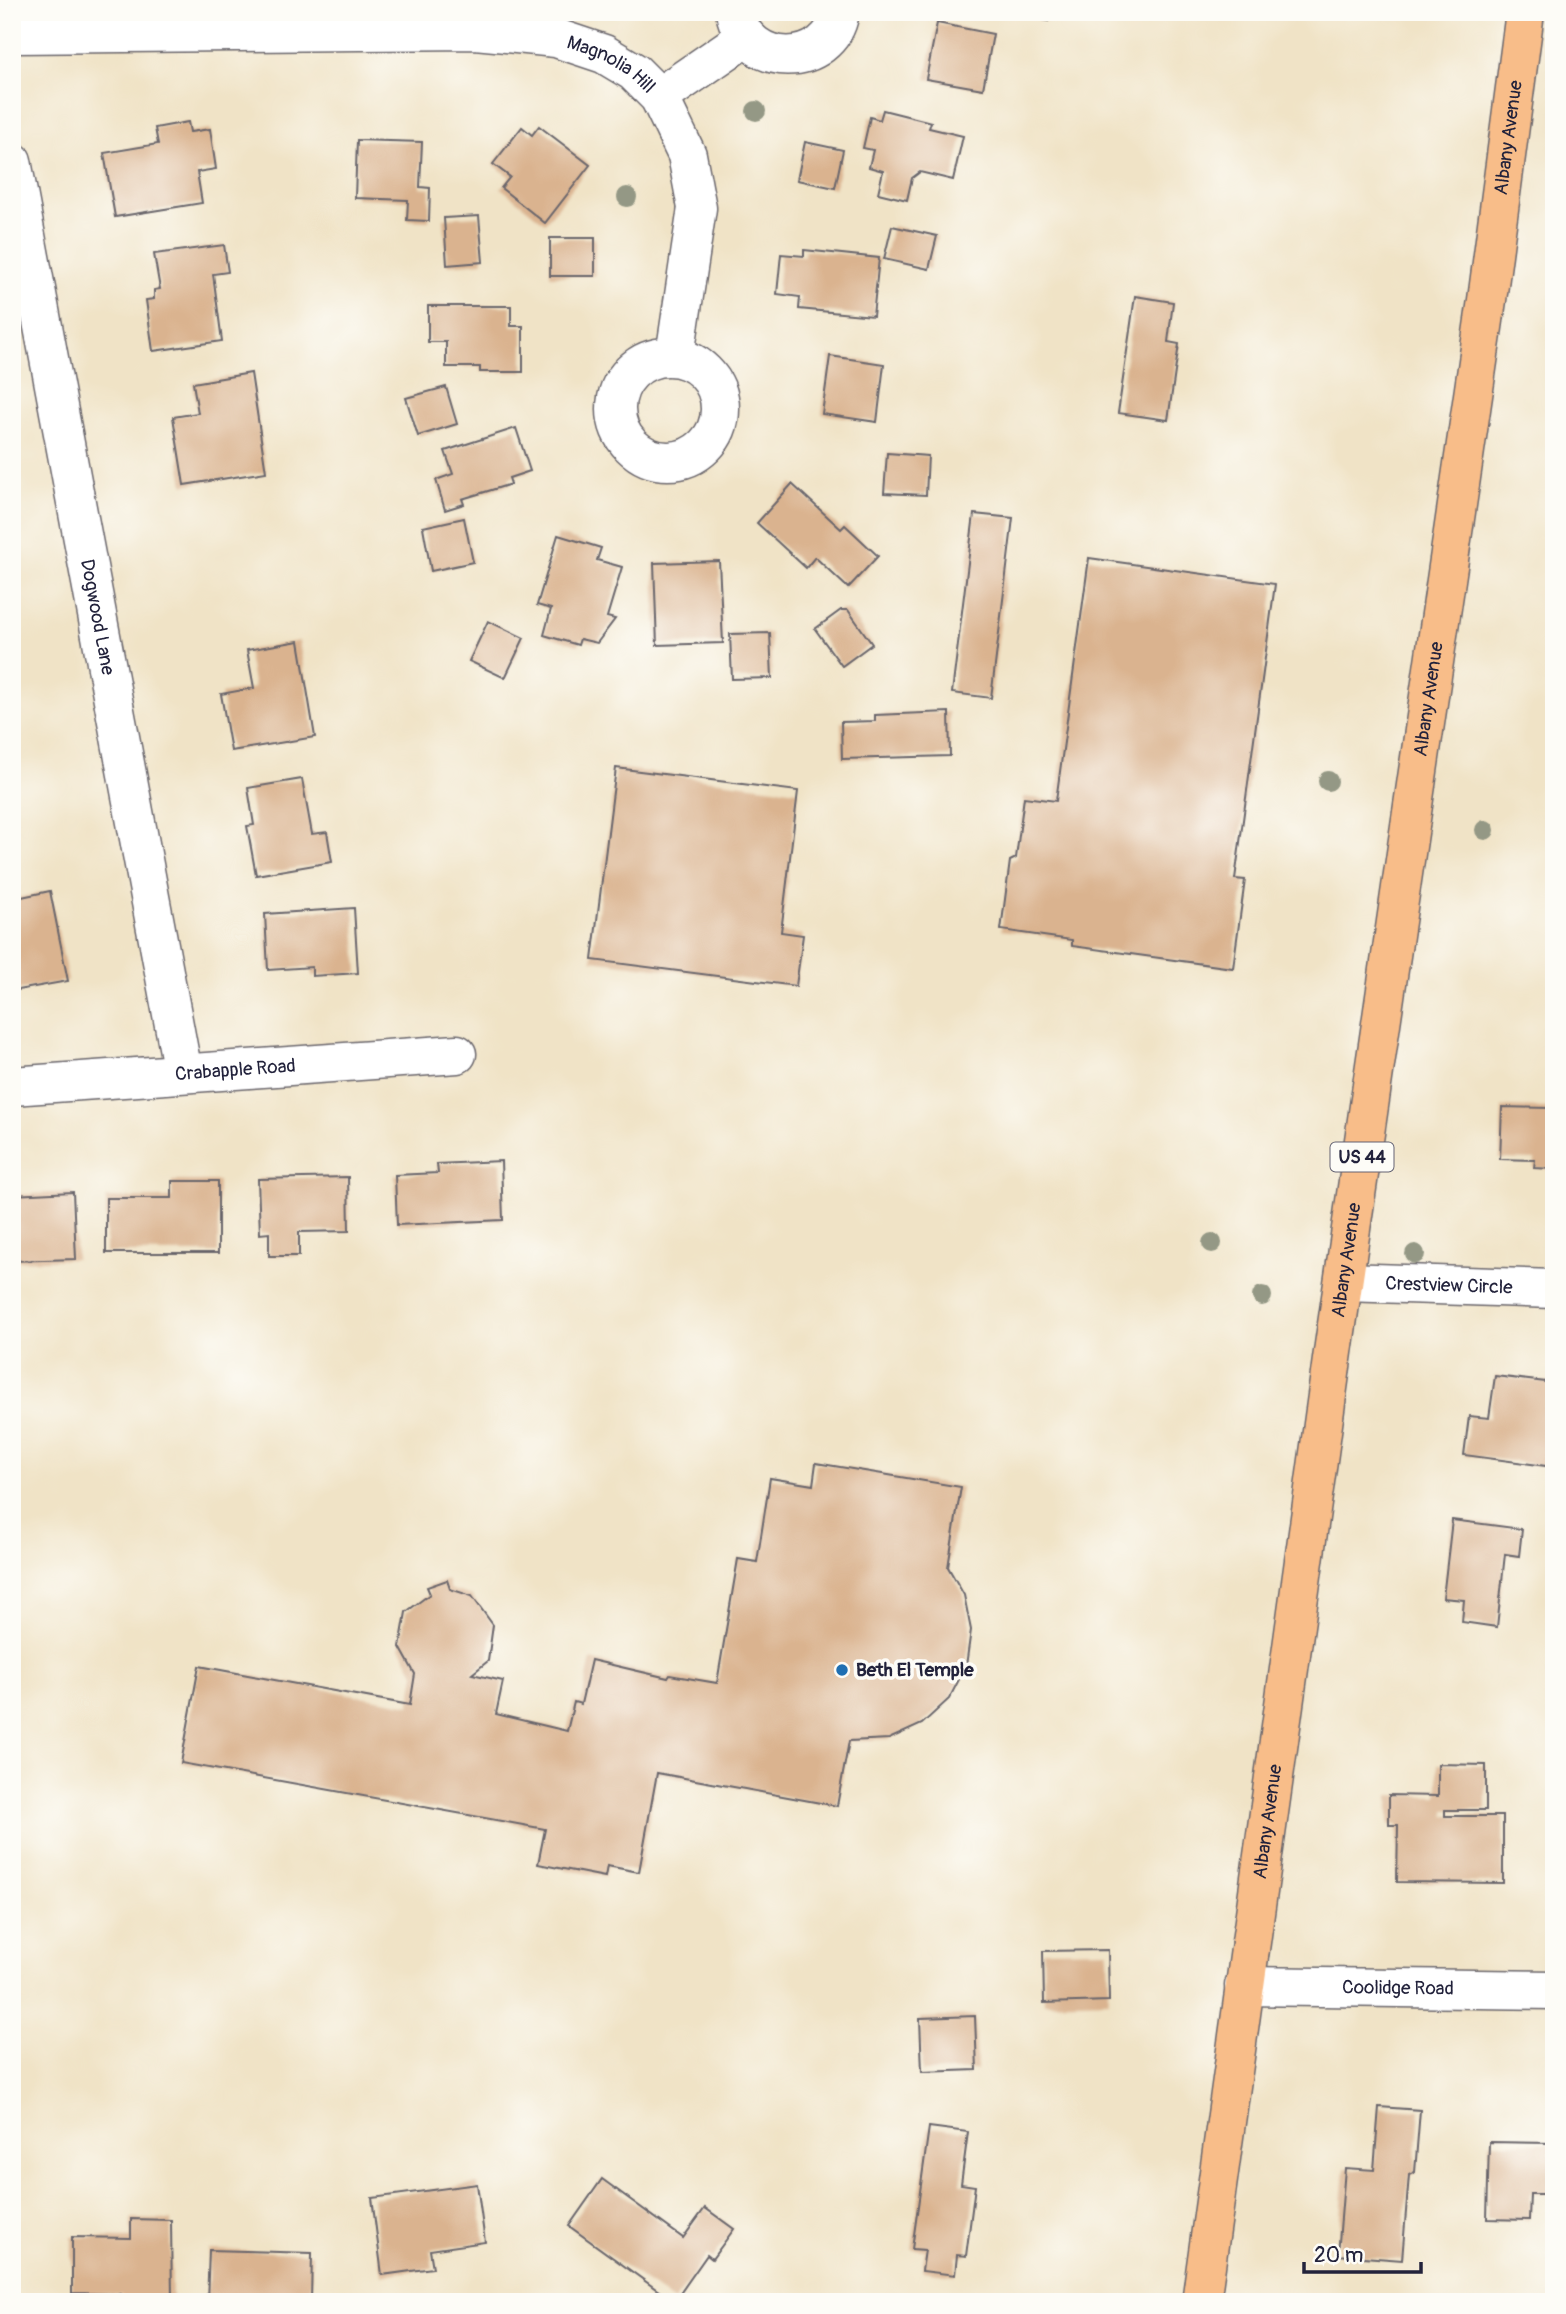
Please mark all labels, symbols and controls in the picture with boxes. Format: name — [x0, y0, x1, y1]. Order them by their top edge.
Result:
street label: Magnolia Hill — [564, 30, 660, 98]
street label: Albany Avenue — [1489, 78, 1528, 197]
street label: Dogwood Lane — [75, 557, 120, 678]
street label: Albany Avenue — [1408, 640, 1449, 758]
street label: Crabapple Road — [174, 1054, 297, 1086]
road number: US 44 — [1330, 1142, 1394, 1172]
street label: Albany Avenue — [1326, 1201, 1367, 1319]
street label: Crestview Circle — [1385, 1271, 1514, 1300]
place label: Beth El Temple — [856, 1658, 974, 1682]
marker: Beth El Temple — [834, 1662, 850, 1678]
street label: Albany Avenue — [1248, 1762, 1288, 1881]
street label: Coolidge Road — [1342, 1975, 1454, 2001]
scale bar — [1304, 2230, 1421, 2274]
text: 20 m — [1314, 2242, 1363, 2269]

